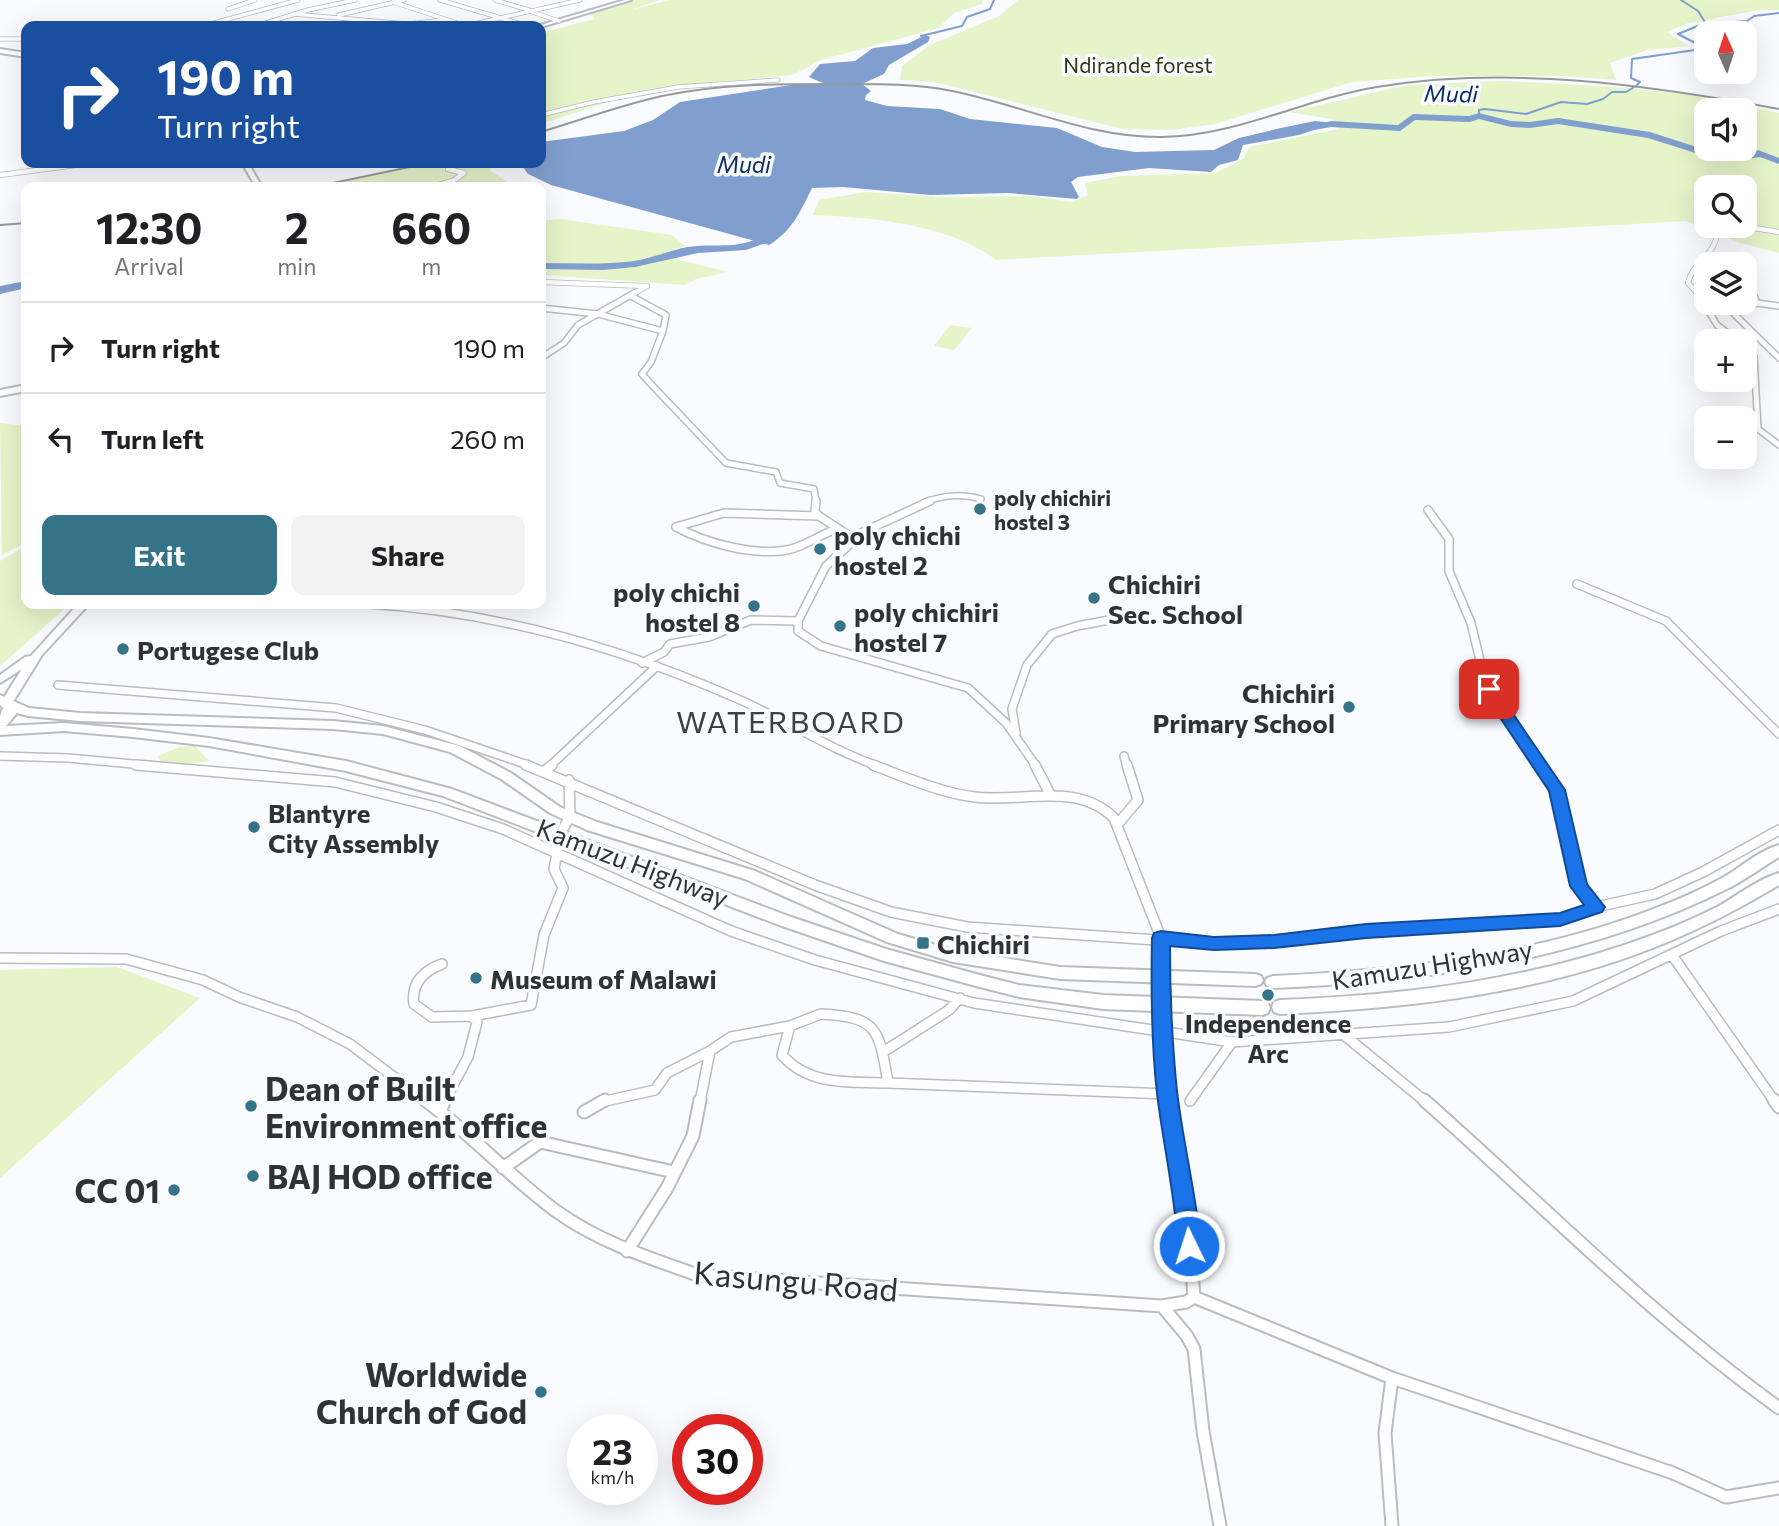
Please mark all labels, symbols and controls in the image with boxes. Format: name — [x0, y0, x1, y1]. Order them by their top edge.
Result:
north arrow — [1694, 21, 1757, 84]
map controls — [1694, 21, 1757, 469]
text: 190 m — [157, 45, 294, 105]
icon: right — [42, 49, 133, 140]
park label: Ndirande forest — [1063, 52, 1213, 77]
water label: Mudi — [1424, 79, 1479, 107]
button: sound — [1694, 98, 1757, 161]
text: Turn right — [157, 105, 300, 145]
water label: Mudi — [717, 150, 772, 178]
button: search — [1694, 175, 1757, 238]
text: 12:30 — [96, 201, 202, 253]
text: 2 — [285, 201, 309, 253]
text: 660 — [391, 201, 471, 253]
text: Arrival — [114, 252, 184, 280]
text: min — [277, 252, 316, 280]
text: m — [421, 252, 441, 280]
button: layers — [1694, 252, 1757, 315]
icon: right — [42, 329, 80, 367]
button: + — [1694, 329, 1757, 392]
text: Turn right — [101, 332, 220, 363]
text: 190 m — [453, 332, 525, 363]
button: − — [1694, 406, 1757, 469]
icon: left — [42, 420, 80, 458]
text: Turn left — [101, 423, 204, 454]
text: 260 m — [450, 423, 525, 454]
place label: poly chichiri hostel 3 — [994, 485, 1111, 534]
marker: poly chichiri hostel 3 — [972, 501, 988, 517]
button: Exit — [42, 515, 277, 595]
button: Share — [291, 515, 525, 595]
place label: poly chichi hostel 2 — [834, 519, 961, 580]
marker: poly chichi hostel 2 — [812, 541, 828, 557]
place label: Chichiri Sec. School — [1108, 568, 1243, 629]
place label: poly chichi hostel 8 — [613, 576, 740, 637]
marker: Chichiri Sec. School — [1086, 590, 1102, 606]
place label: poly chichiri hostel 7 — [854, 596, 999, 657]
marker: poly chichi hostel 8 — [746, 598, 762, 614]
marker: poly chichiri hostel 7 — [832, 618, 848, 634]
place label: Portugese Club — [137, 634, 319, 665]
marker: Portugese Club — [115, 641, 131, 657]
pin — [1459, 659, 1519, 719]
icon: arrive — [1470, 670, 1508, 708]
place label: Chichiri Primary School — [1152, 677, 1335, 738]
marker: Chichiri Primary School — [1341, 699, 1357, 715]
district label: WATERBOARD — [676, 702, 906, 739]
place label: Blantyre City Assembly — [268, 797, 439, 858]
street label: Kamuzu Highway — [533, 811, 733, 913]
marker: Blantyre City Assembly — [246, 819, 262, 835]
place label: Chichiri — [937, 928, 1030, 959]
street label: Kamuzu Highway — [1329, 933, 1535, 995]
marker: Chichiri — [915, 935, 931, 951]
place label: Museum of Malawi — [490, 963, 717, 994]
marker: Museum of Malawi — [468, 970, 484, 986]
marker: Independence Arc — [1260, 987, 1276, 1003]
place label: Independence Arc — [1185, 1007, 1351, 1068]
place label: Dean of Built Environment office — [265, 1068, 547, 1145]
marker: Dean of Built Environment office — [243, 1098, 259, 1114]
place label: BAJ HOD office — [267, 1156, 493, 1196]
marker: BAJ HOD office — [245, 1168, 261, 1184]
place label: CC 01 — [74, 1170, 160, 1210]
marker: CC 01 — [166, 1182, 182, 1198]
position arrow — [1152, 1209, 1226, 1283]
street label: Kasungu Road — [692, 1251, 900, 1309]
place label: Worldwide Church of God — [316, 1354, 527, 1431]
marker: Worldwide Church of God — [533, 1384, 549, 1400]
speed limit sign: 30 — [672, 1414, 763, 1505]
text: 23 — [592, 1429, 633, 1472]
text: km/h — [591, 1466, 634, 1488]

